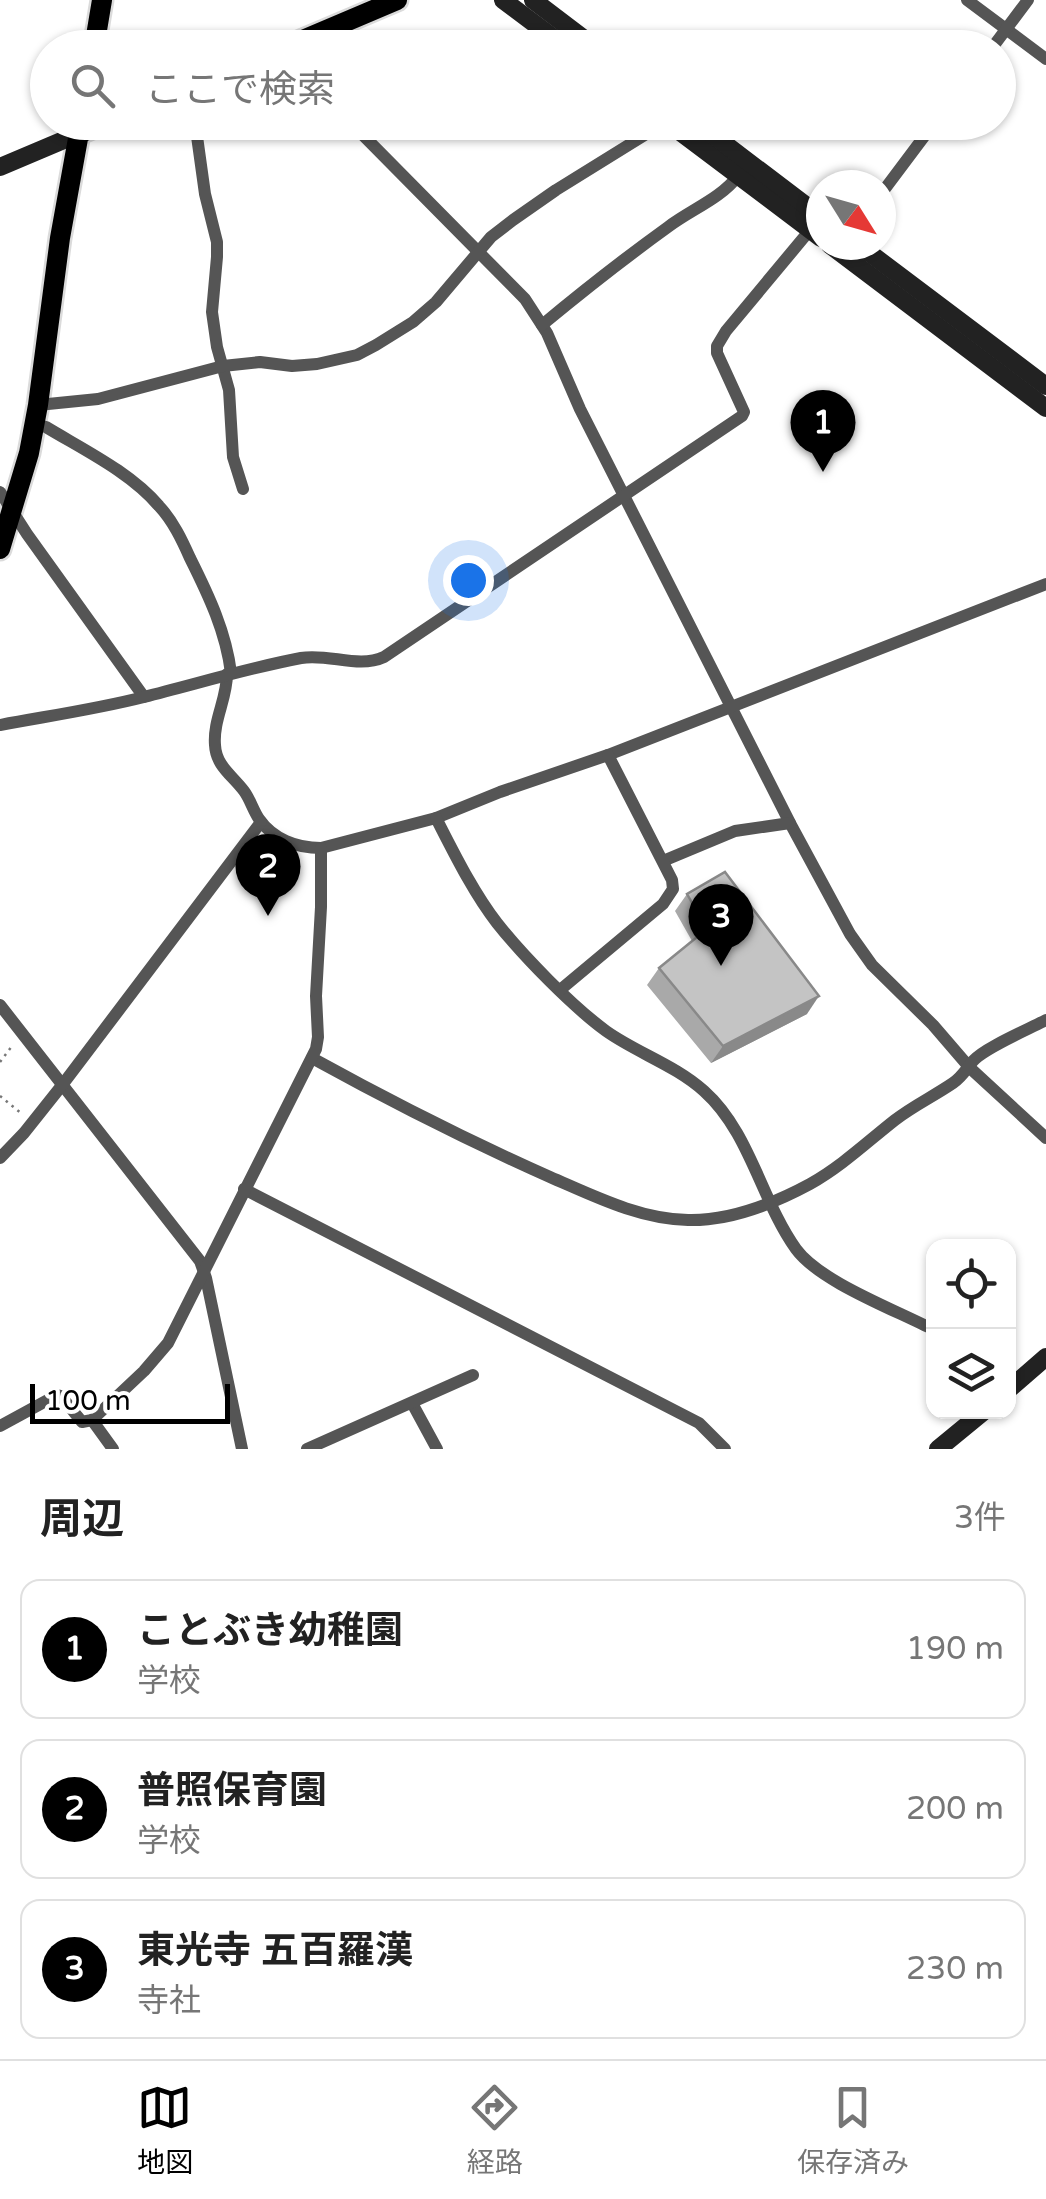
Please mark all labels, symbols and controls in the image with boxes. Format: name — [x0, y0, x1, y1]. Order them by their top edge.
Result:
search box — [30, 30, 1016, 140]
icon: search — [65, 58, 120, 113]
text: ここで検索 — [145, 67, 335, 113]
north arrow — [806, 170, 896, 260]
pin: 1 — [790, 390, 856, 472]
your location — [443, 555, 494, 606]
pin: 2 — [236, 834, 300, 916]
pin: 3 — [688, 884, 754, 966]
map controls — [926, 1239, 1016, 1419]
button: locate — [926, 1239, 1016, 1329]
button: layers — [926, 1329, 1016, 1419]
scale bar — [30, 1379, 230, 1424]
text: 100 m — [45, 1384, 131, 1418]
text: 周辺 — [40, 1494, 124, 1545]
text: 3件 — [954, 1499, 1006, 1537]
text: ことぶき幼稚園 — [137, 1608, 403, 1654]
text: 1 — [64, 1630, 85, 1668]
text: 190 m — [906, 1630, 1004, 1668]
text: 学校 — [137, 1662, 201, 1700]
text: 普照保育園 — [137, 1768, 327, 1814]
text: 2 — [64, 1790, 85, 1828]
text: 200 m — [906, 1790, 1004, 1828]
text: 学校 — [137, 1822, 201, 1860]
text: 東光寺 五百羅漢 — [137, 1928, 413, 1974]
text: 3 — [64, 1950, 85, 1988]
text: 230 m — [906, 1950, 1004, 1988]
text: 寺社 — [137, 1982, 201, 2020]
tab: 地図 — [137, 2080, 193, 2180]
tab: 経路 — [467, 2080, 523, 2180]
tab: 保存済み — [797, 2080, 909, 2180]

